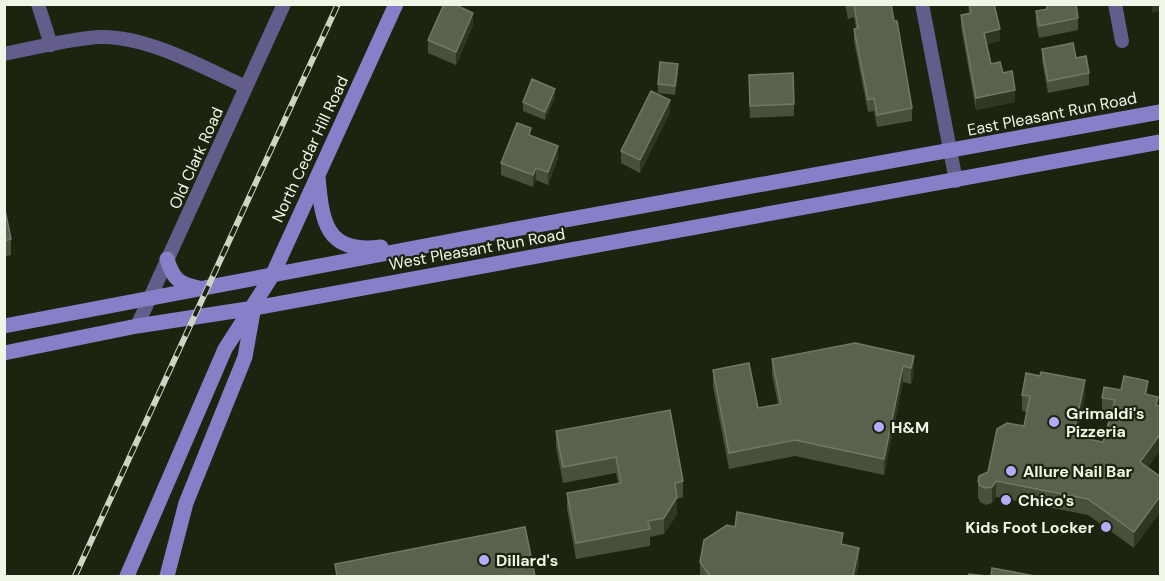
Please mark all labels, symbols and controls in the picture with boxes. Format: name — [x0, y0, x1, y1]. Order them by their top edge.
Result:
street label: North Cedar Hill Road — [267, 72, 353, 226]
street label: East Pleasant Run Road — [965, 87, 1139, 141]
street label: Old Clark Road — [164, 104, 228, 212]
street label: West Pleasant Run Road — [387, 223, 567, 275]
place label: Grimaldi's Pizzeria — [1066, 403, 1145, 442]
marker: Grimaldi's Pizzeria — [1047, 415, 1061, 429]
place label: H&M — [891, 417, 929, 438]
marker: H&M — [872, 420, 886, 434]
place label: Allure Nail Bar — [1023, 461, 1133, 482]
marker: Allure Nail Bar — [1004, 464, 1018, 478]
place label: Chico's — [1018, 490, 1074, 511]
marker: Chico's — [999, 493, 1013, 507]
place label: Kids Foot Locker — [965, 517, 1094, 538]
marker: Kids Foot Locker — [1099, 520, 1113, 534]
place label: Dillard's — [496, 550, 558, 571]
marker: Dillard's — [477, 553, 491, 567]

